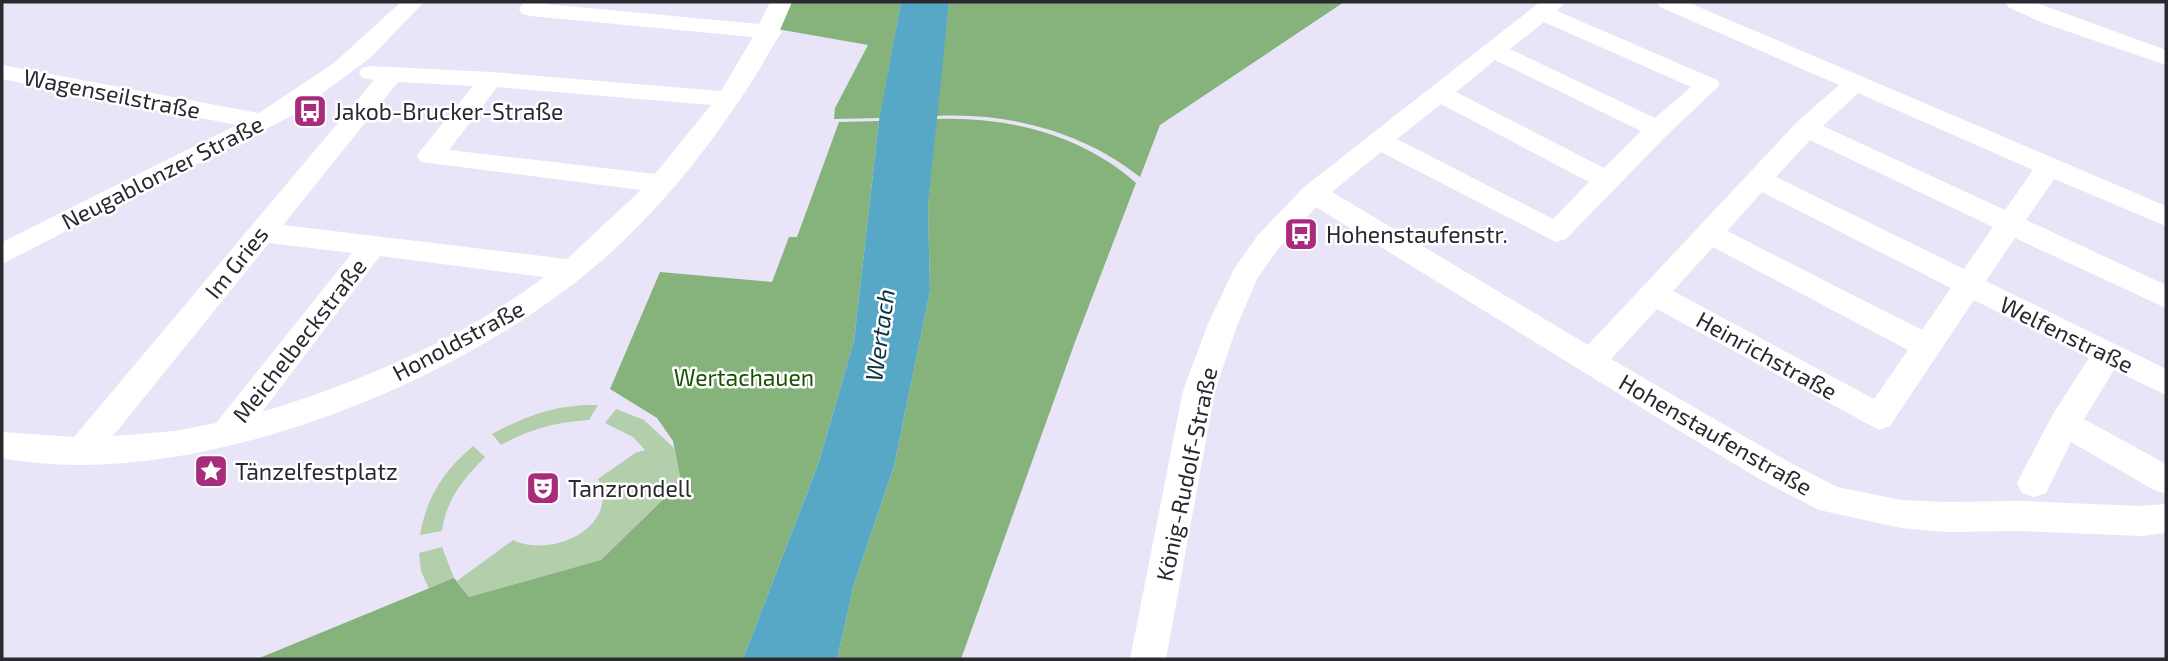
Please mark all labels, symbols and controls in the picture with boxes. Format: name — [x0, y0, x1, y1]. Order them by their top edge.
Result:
street label: Wagenseilstraße — [21, 62, 203, 124]
bus stop icon: Jakob-Brucker-Straße — [291, 92, 329, 130]
place label: Jakob-Brucker-Straße — [334, 97, 563, 125]
street label: Neugablonzer Straße — [56, 109, 268, 235]
bus stop icon: Hohenstaufenstr. — [1282, 215, 1320, 253]
street label: Im Gries — [198, 220, 274, 304]
place label: Hohenstaufenstr. — [1326, 220, 1508, 248]
street label: Meichelbeckstraße — [226, 252, 372, 428]
water label: Wertach — [858, 287, 900, 383]
street label: Welfenstraße — [1996, 290, 2138, 378]
street label: Honoldstraße — [387, 294, 529, 386]
street label: Heinrichstraße — [1692, 305, 1842, 405]
park label: Wertachauen — [674, 363, 814, 391]
street label: König-Rudolf-Straße — [1150, 364, 1222, 584]
street label: Hohenstaufenstraße — [1615, 367, 1817, 501]
place icon: Tänzelfestplatz — [192, 452, 230, 490]
place label: Tänzelfestplatz — [235, 457, 398, 485]
theatre icon: Tanzrondell — [524, 469, 562, 507]
place label: Tanzrondell — [568, 474, 692, 502]

